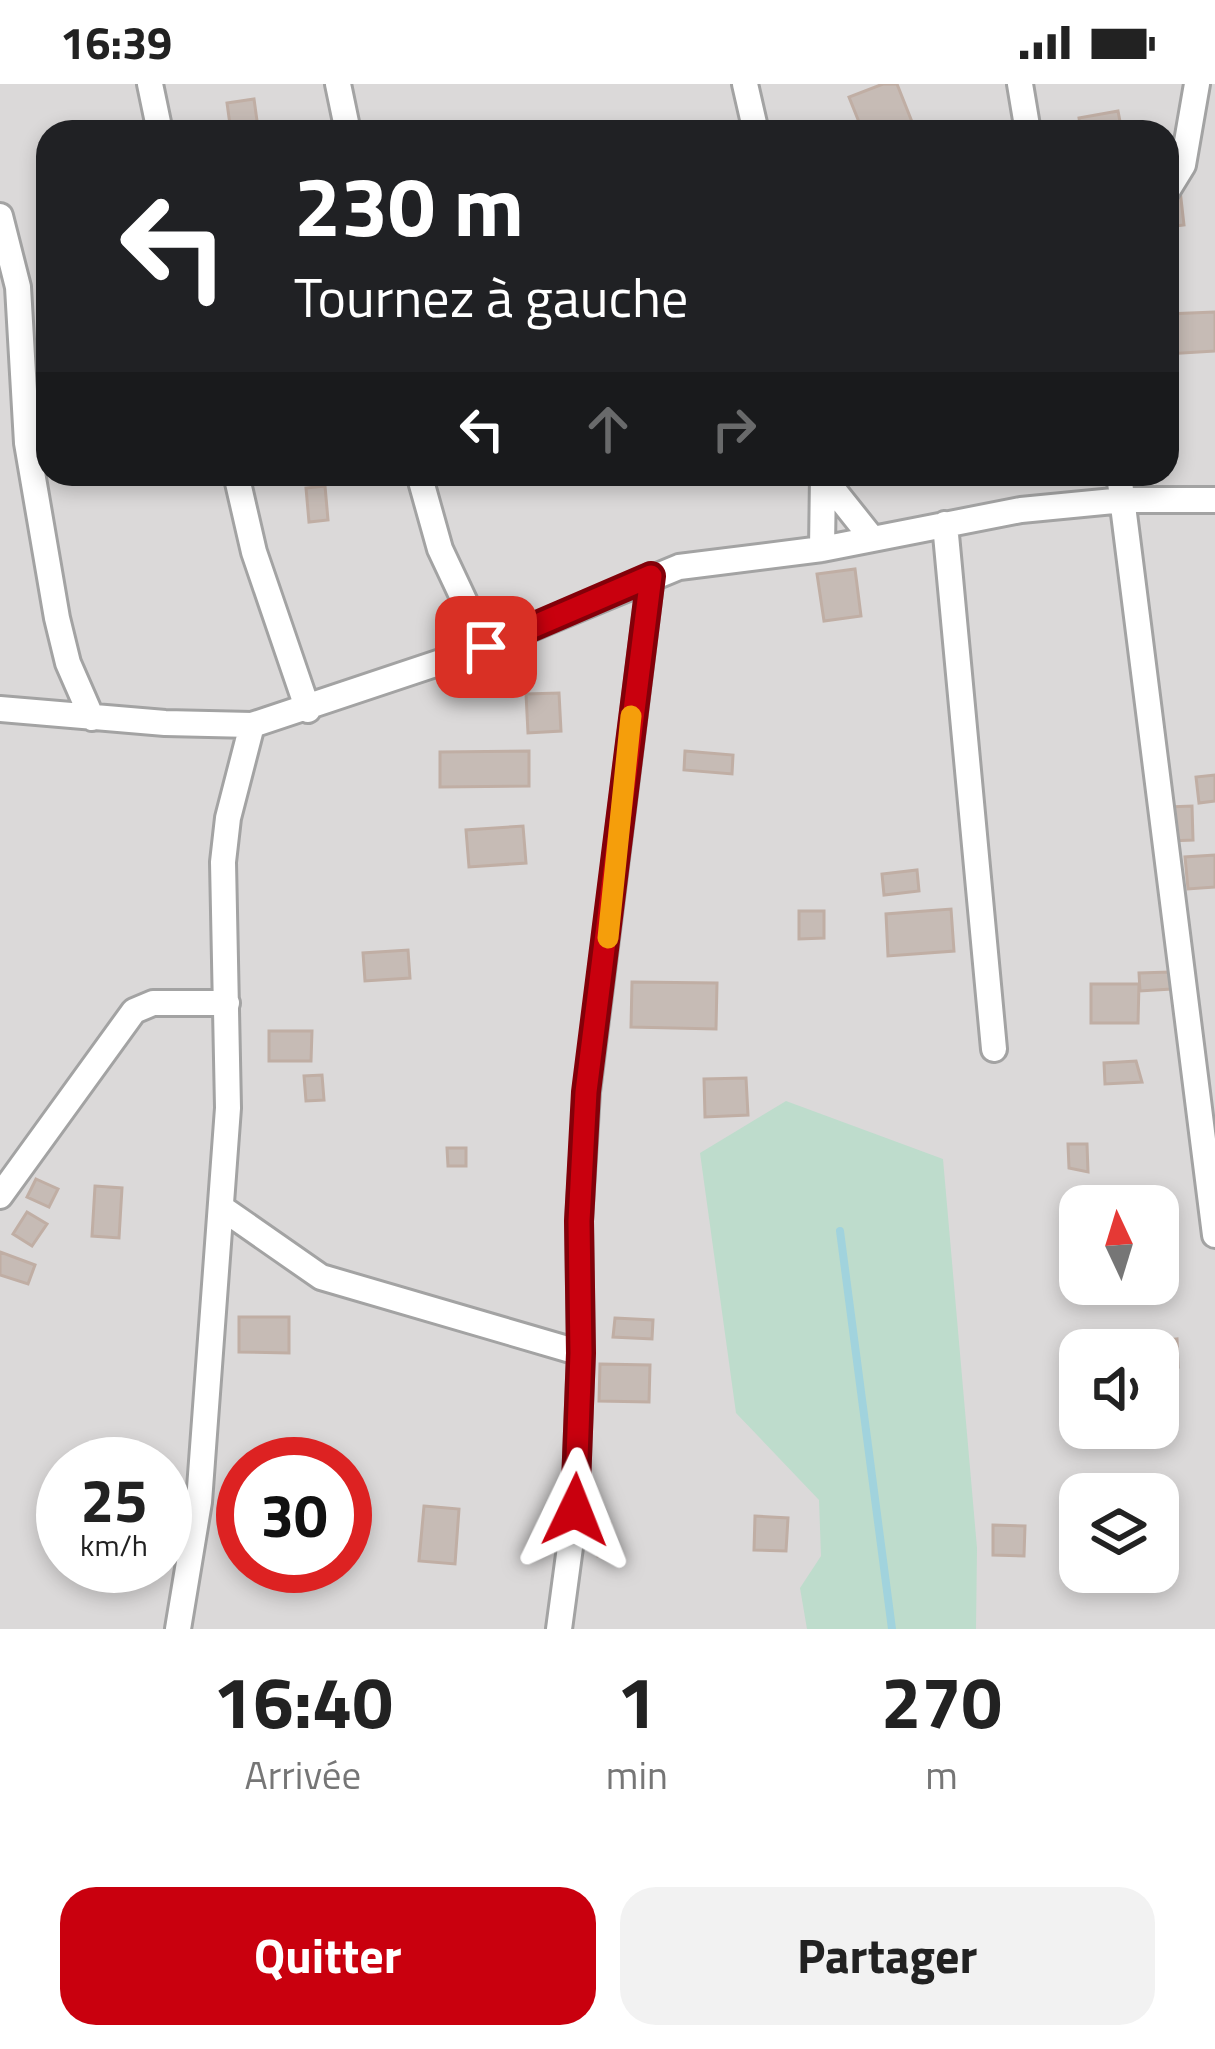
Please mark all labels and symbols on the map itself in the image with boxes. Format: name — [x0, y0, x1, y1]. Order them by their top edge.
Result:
pin — [435, 596, 537, 698]
north arrow — [1059, 1185, 1179, 1305]
speed limit sign: 30 — [216, 1437, 372, 1593]
position arrow — [512, 1447, 638, 1573]

